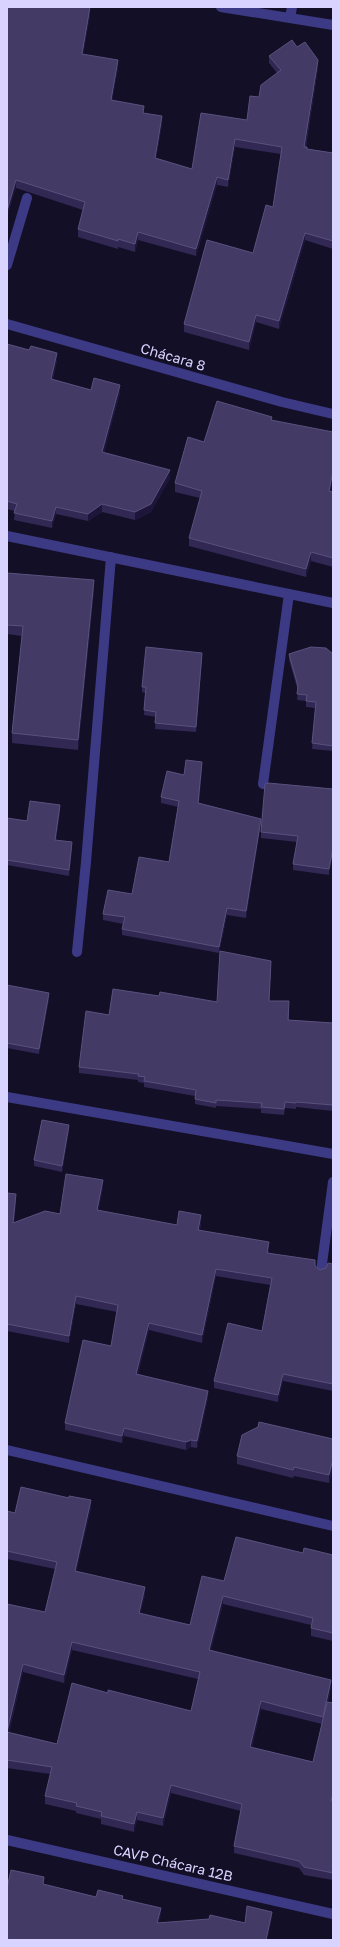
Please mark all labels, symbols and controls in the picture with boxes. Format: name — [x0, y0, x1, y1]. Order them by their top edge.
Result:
street label: Chácara 8 — [139, 339, 208, 374]
street label: CAVP Chácara 12B — [112, 1841, 234, 1885]

